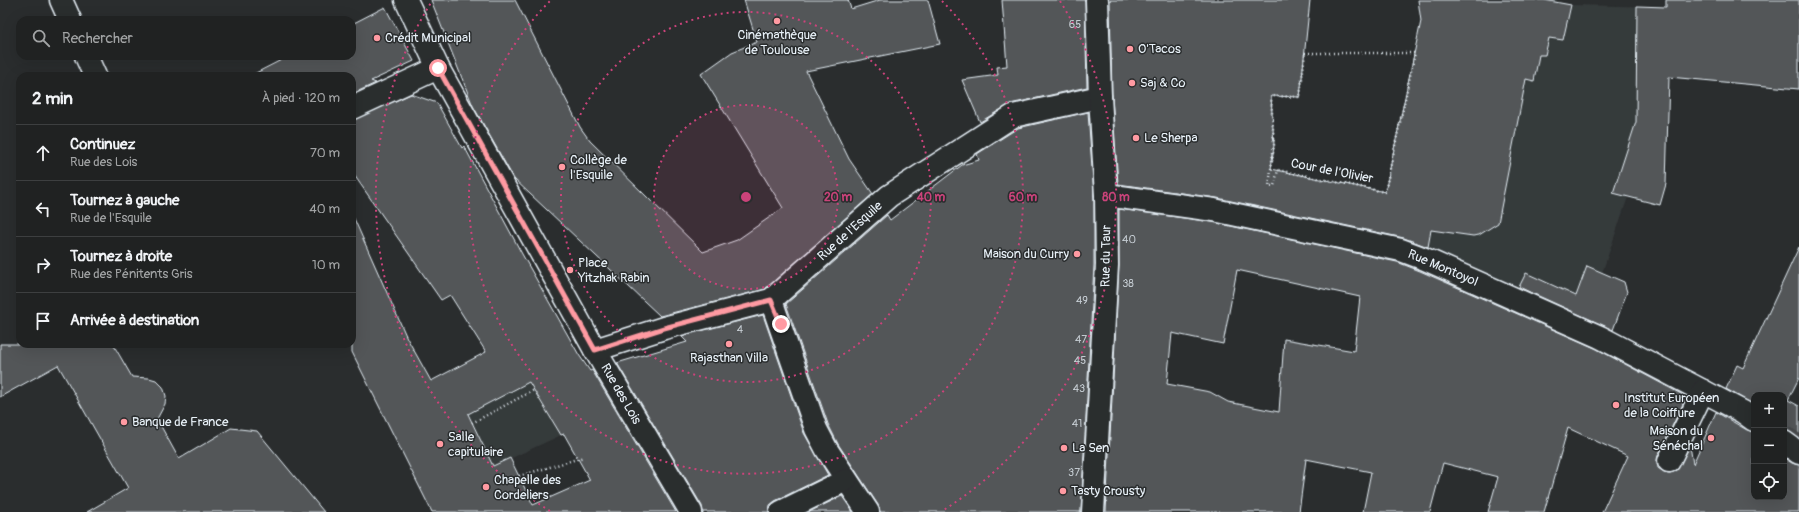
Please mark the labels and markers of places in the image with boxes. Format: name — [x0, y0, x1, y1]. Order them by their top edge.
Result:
marker: Cinémathèque de Toulouse — [772, 16, 782, 26]
place label: Cinémathèque de Toulouse — [738, 27, 817, 58]
place label: Crédit Municipal — [385, 30, 471, 46]
marker: Crédit Municipal — [372, 33, 382, 43]
place label: O'Tacos — [1138, 41, 1181, 57]
marker: O'Tacos — [1125, 44, 1135, 54]
place label: Saj & Co — [1140, 75, 1185, 91]
marker: Saj & Co — [1127, 78, 1137, 88]
place label: Le Sherpa — [1144, 130, 1197, 146]
marker: Le Sherpa — [1131, 133, 1141, 143]
place label: Collège de l'Esquile — [570, 152, 627, 183]
marker: Collège de l'Esquile — [557, 162, 567, 172]
centre of rings — [739, 190, 753, 204]
place label: Maison du Curry — [983, 246, 1069, 262]
marker: Maison du Curry — [1072, 249, 1082, 259]
place label: Place Yitzhak Rabin — [577, 255, 650, 286]
marker: Place Yitzhak Rabin — [565, 265, 575, 275]
marker: Rajasthan Villa — [724, 339, 734, 349]
place label: Rajasthan Villa — [690, 350, 768, 366]
place label: Institut Européen de la Coiffure — [1624, 390, 1719, 421]
marker: Institut Européen de la Coiffure — [1611, 400, 1621, 410]
place label: Banque de France — [132, 414, 229, 430]
marker: Banque de France — [119, 417, 129, 427]
place label: Maison du Sénéchal — [1650, 423, 1703, 454]
place label: Salle capitulaire — [448, 429, 504, 460]
marker: Maison du Sénéchal — [1706, 433, 1716, 443]
marker: Salle capitulaire — [435, 439, 445, 449]
place label: La Sen — [1072, 440, 1109, 456]
marker: La Sen — [1059, 443, 1069, 453]
place label: Chapelle des Cordeliers — [494, 472, 561, 503]
marker: Chapelle des Cordeliers — [481, 482, 491, 492]
place label: Tasty Crousty — [1071, 483, 1146, 499]
marker: Tasty Crousty — [1058, 486, 1068, 496]

